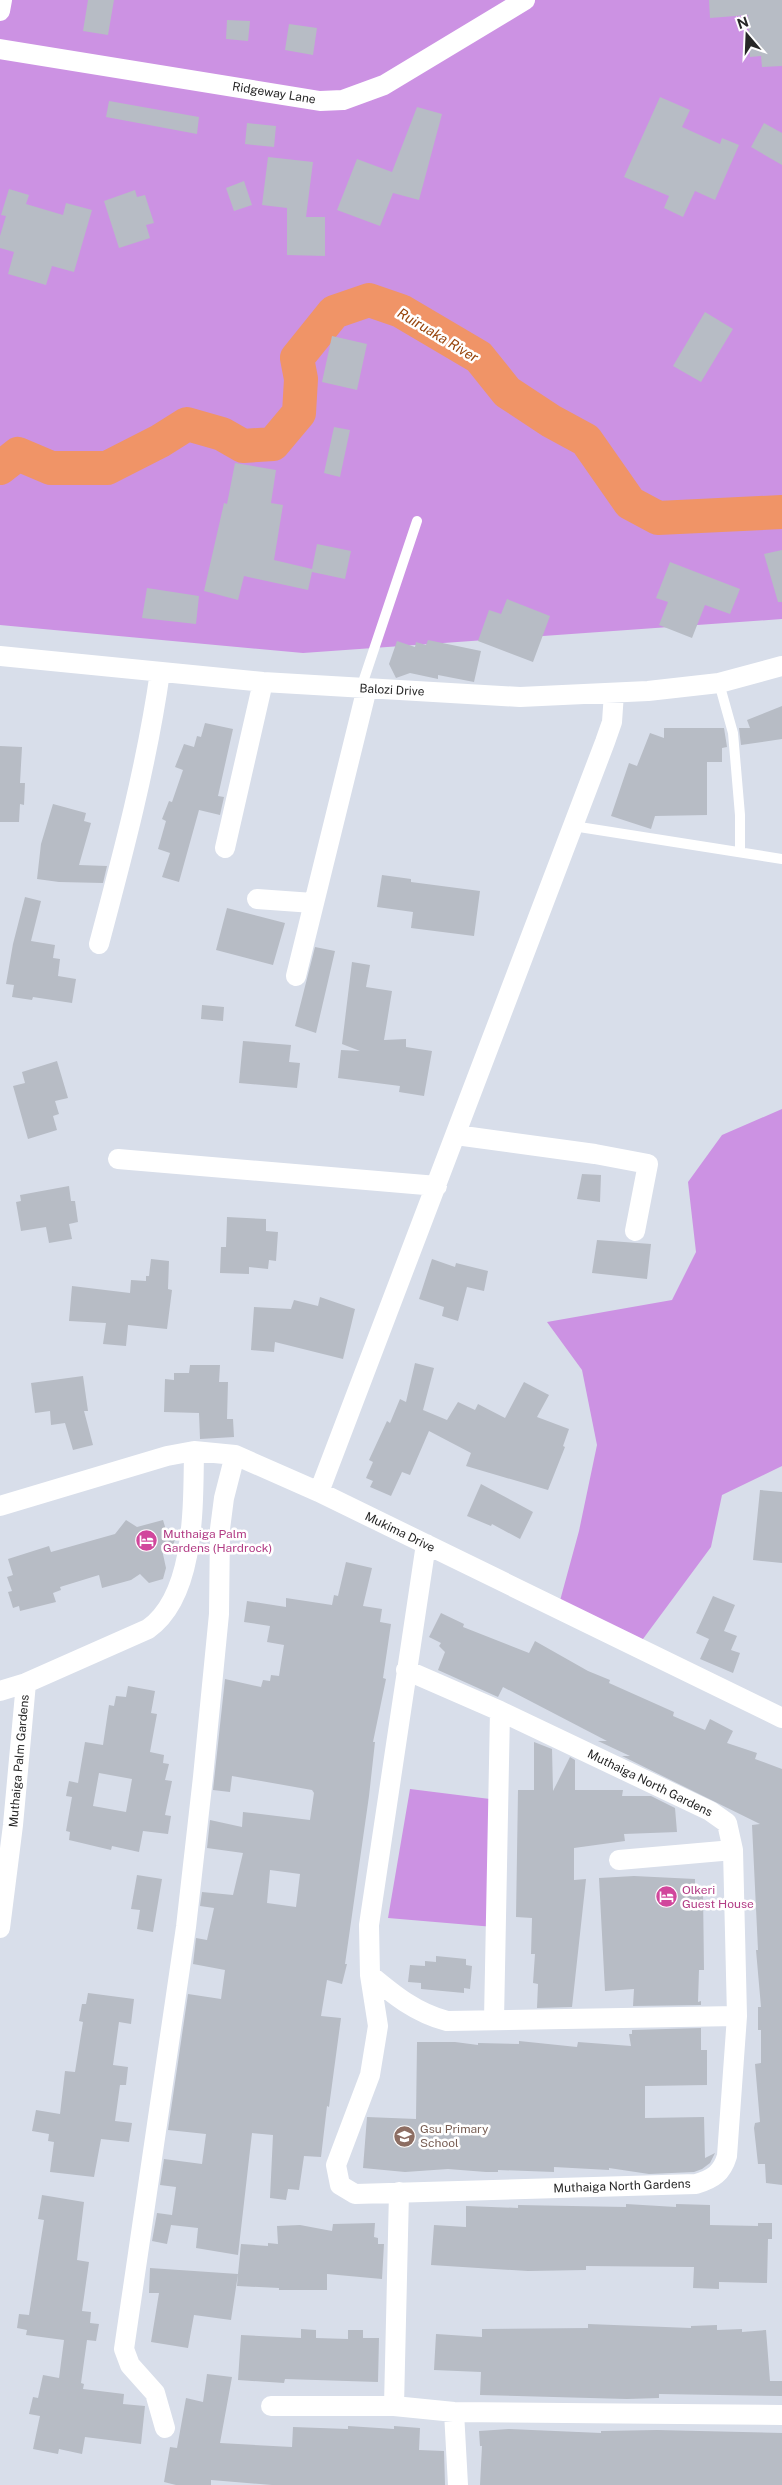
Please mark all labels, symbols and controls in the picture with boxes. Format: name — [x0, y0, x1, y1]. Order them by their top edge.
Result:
north arrow — [722, 10, 772, 60]
text: N — [735, 13, 751, 32]
street label: Ridgeway Lane — [231, 80, 317, 107]
water label: Ruiruaka River — [395, 305, 482, 366]
street label: Balozi Drive — [359, 681, 425, 699]
street label: Mukima Drive — [363, 1509, 437, 1555]
place label: Muthaiga Palm Gardens (Hardrock) — [163, 1527, 272, 1555]
hotel icon: Muthaiga Palm Gardens (Hardrock) — [135, 1529, 159, 1553]
street label: Muthaiga Palm Gardens — [6, 1694, 32, 1828]
street label: Muthaiga North Gardens — [585, 1747, 715, 1819]
place label: Olkeri Guest House — [682, 1883, 754, 1911]
hotel icon: Olkeri Guest House — [654, 1885, 678, 1909]
place label: Gsu Primary School — [420, 2122, 489, 2150]
school or university icon: Gsu Primary School — [392, 2124, 416, 2148]
street label: Muthaiga North Gardens — [553, 2177, 691, 2195]

